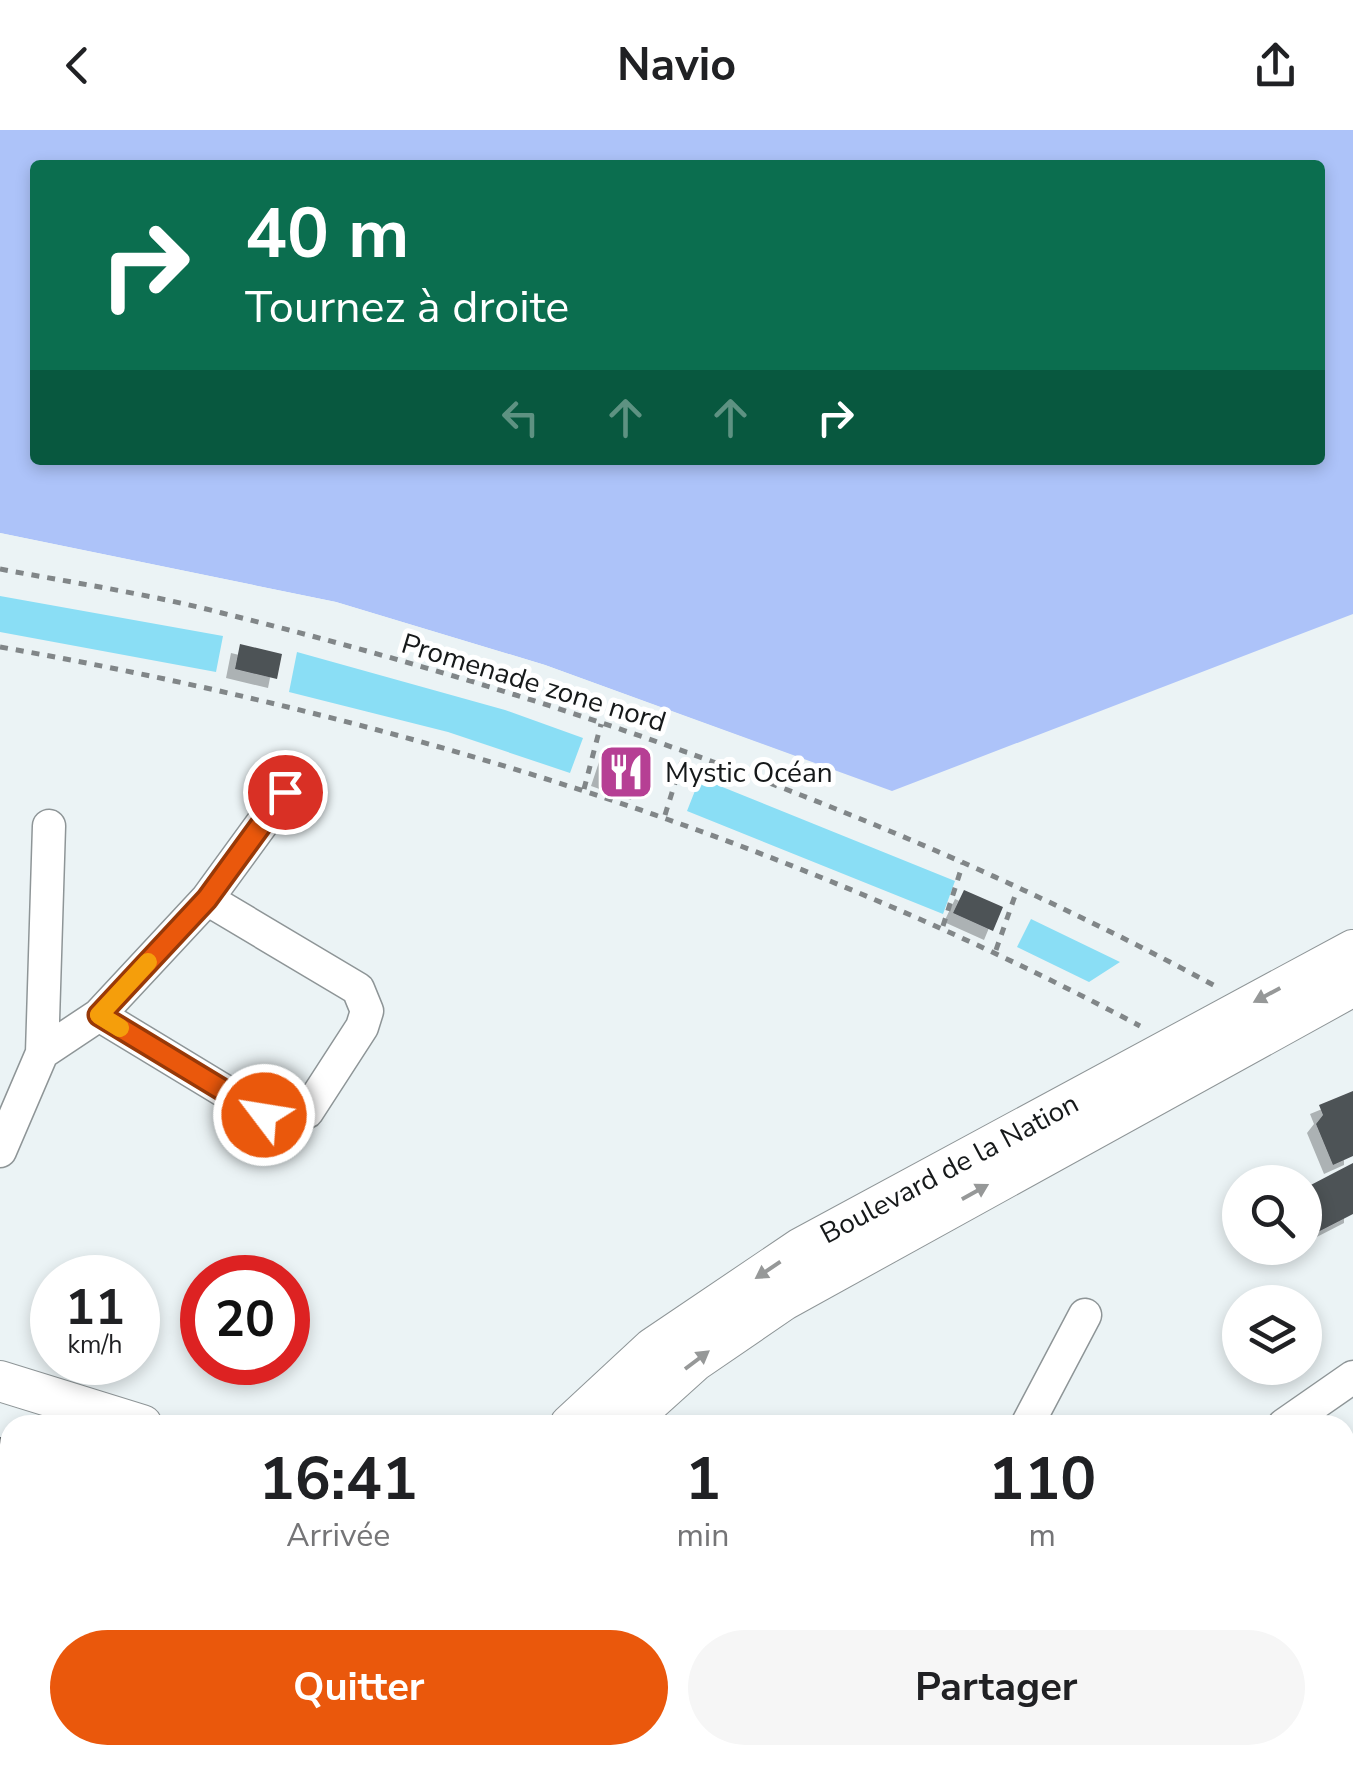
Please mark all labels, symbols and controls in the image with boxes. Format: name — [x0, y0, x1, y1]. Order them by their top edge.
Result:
text: Navio — [617, 35, 736, 96]
icon: back — [50, 38, 105, 93]
icon: share — [1248, 38, 1303, 93]
text: 40 m — [245, 186, 409, 282]
icon: right — [80, 200, 210, 330]
text: Tournez à droite — [245, 277, 569, 338]
icon: left — [493, 390, 548, 445]
icon: ahead — [598, 390, 653, 445]
icon: ahead — [703, 390, 758, 445]
icon: right — [808, 390, 863, 445]
street label: Promenade zone nord — [397, 625, 671, 741]
restaurant icon: Mystic Océan — [596, 742, 656, 802]
pin — [243, 750, 328, 835]
place label: Mystic Océan — [665, 754, 833, 792]
icon: arrive — [258, 765, 313, 820]
one-way arrow — [1252, 986, 1281, 1003]
position arrow — [212, 1063, 316, 1167]
street label: Boulevard de la Nation — [814, 1085, 1085, 1253]
map controls — [1222, 1165, 1322, 1385]
button: search — [1222, 1165, 1322, 1265]
one-way arrow — [960, 1183, 989, 1200]
speed limit sign: 20 — [180, 1255, 310, 1385]
one-way arrow — [754, 1261, 781, 1279]
text: 11 — [65, 1273, 125, 1342]
button: layers — [1222, 1285, 1322, 1385]
text: km/h — [67, 1328, 123, 1362]
one-way arrow — [684, 1351, 710, 1371]
text: 16:41 — [259, 1438, 418, 1520]
text: 1 — [685, 1438, 721, 1520]
text: 110 — [988, 1438, 1096, 1520]
text: Arrivée — [286, 1514, 390, 1557]
text: min — [676, 1514, 729, 1557]
text: m — [1028, 1514, 1056, 1557]
button: Quitter — [50, 1630, 668, 1745]
button: Partager — [688, 1630, 1305, 1745]

